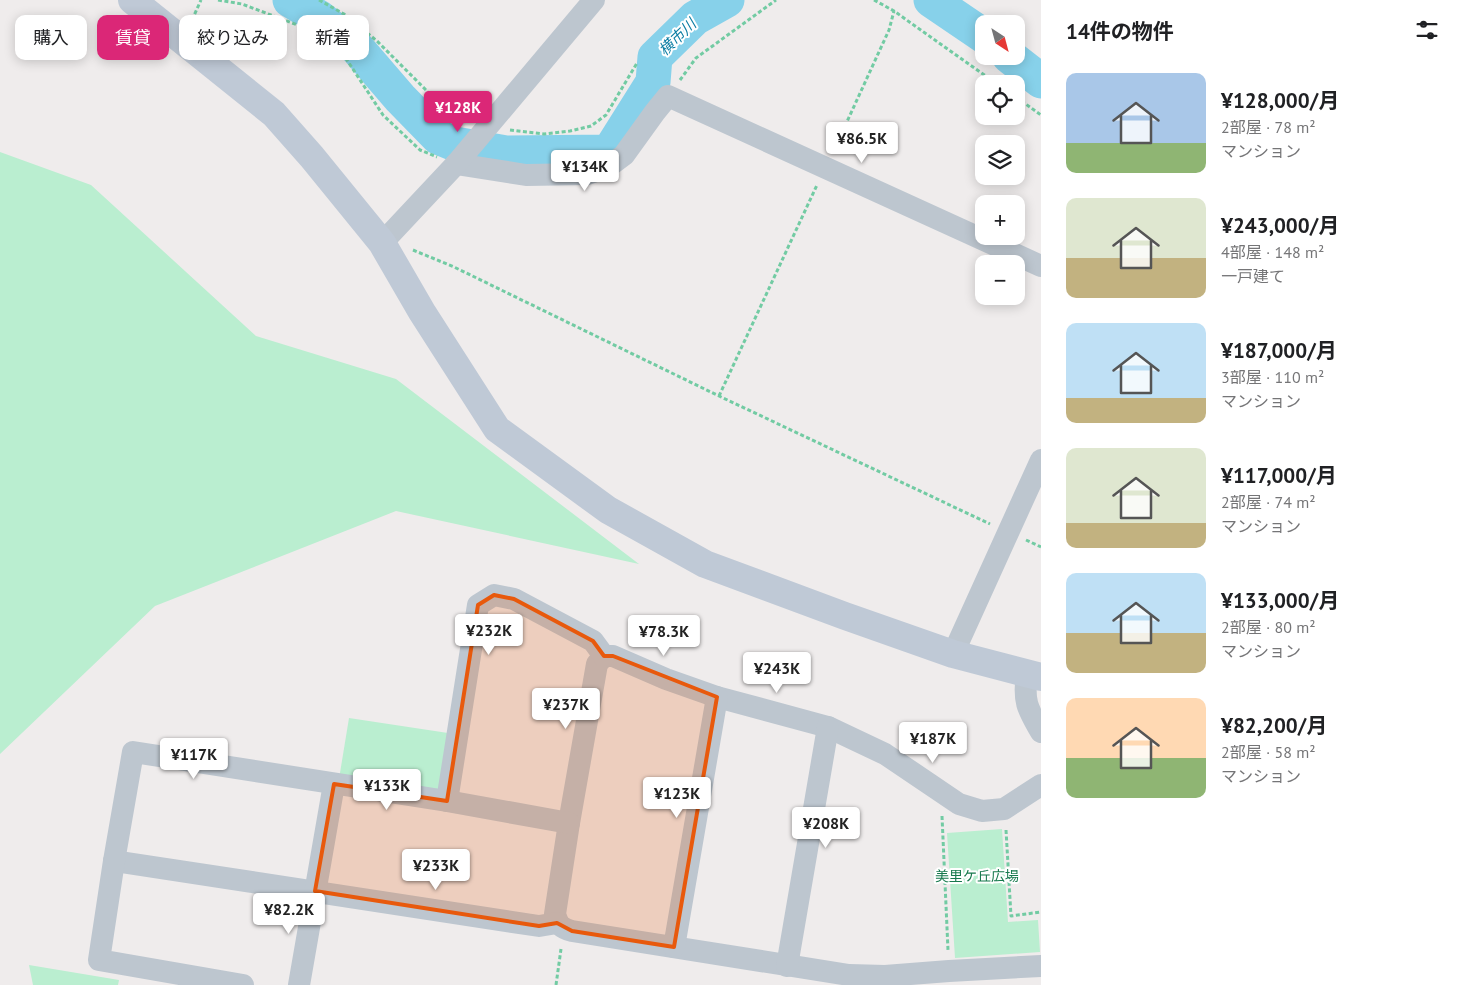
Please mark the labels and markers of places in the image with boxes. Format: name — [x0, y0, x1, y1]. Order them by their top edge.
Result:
pin: ¥128K — [423, 90, 493, 133]
pin: ¥86.5K — [821, 121, 903, 164]
pin: ¥134K — [550, 150, 620, 192]
pin: ¥232K — [454, 614, 524, 656]
pin: ¥78.3K — [623, 614, 705, 657]
pin: ¥243K — [742, 652, 812, 694]
pin: ¥237K — [531, 688, 601, 730]
pin: ¥187K — [898, 722, 968, 764]
pin: ¥117K — [159, 738, 229, 780]
pin: ¥133K — [352, 768, 422, 811]
pin: ¥123K — [642, 776, 712, 819]
pin: ¥208K — [791, 806, 861, 849]
pin: ¥233K — [401, 848, 471, 891]
pin: ¥82.2K — [248, 892, 330, 935]

